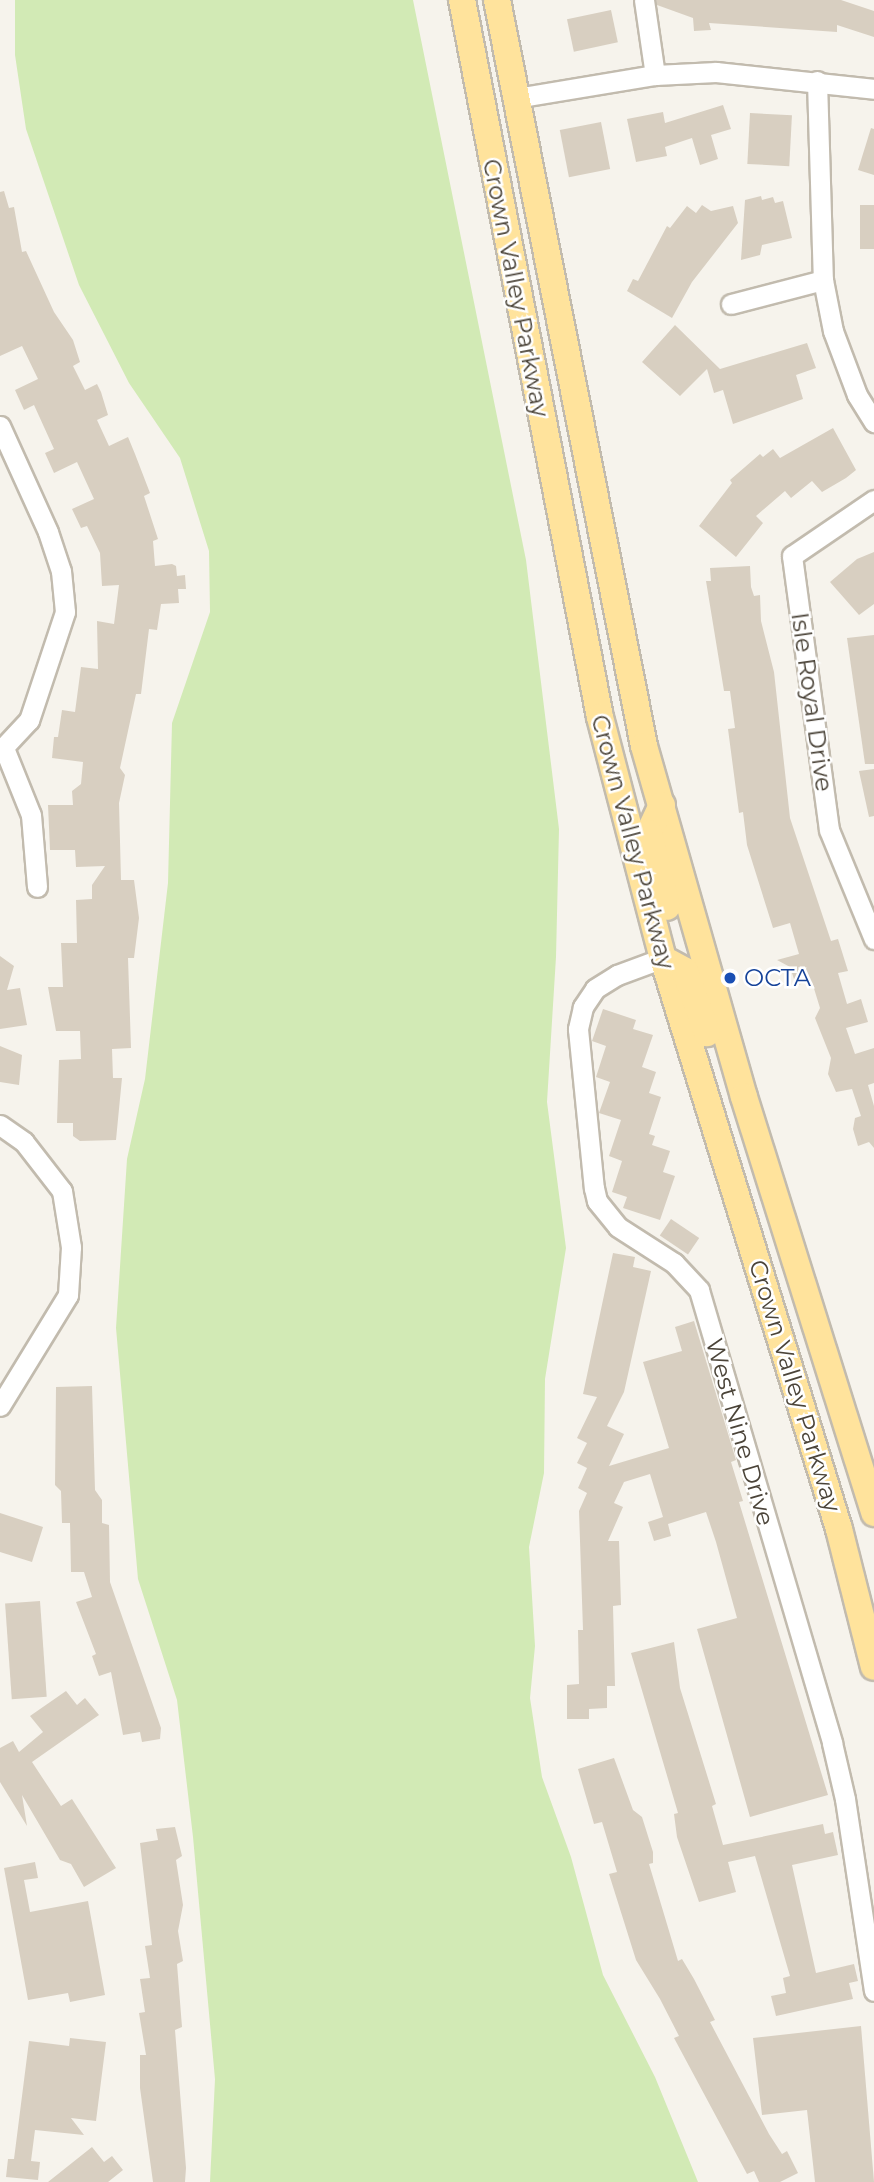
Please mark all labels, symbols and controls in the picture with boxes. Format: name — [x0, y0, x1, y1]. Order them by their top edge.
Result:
street label: Crown Valley Parkway — [477, 157, 555, 419]
street label: Isle Royal Drive — [785, 611, 839, 793]
street label: Crown Valley Parkway — [585, 712, 681, 972]
place label: OCTA — [744, 964, 811, 992]
marker: OCTA — [722, 970, 738, 986]
street label: Crown Valley Parkway — [743, 1256, 847, 1516]
street label: West Nine Drive — [700, 1335, 780, 1529]

